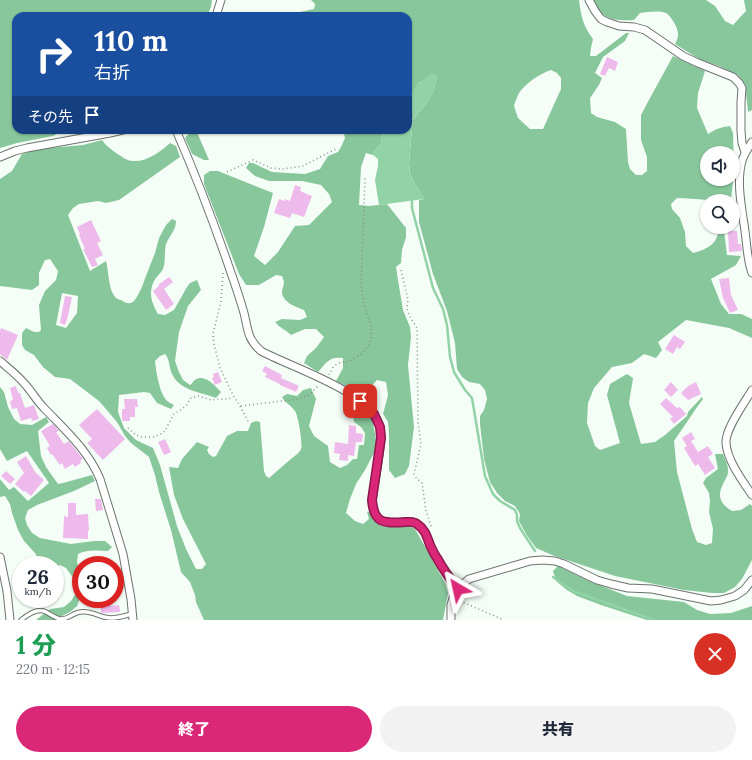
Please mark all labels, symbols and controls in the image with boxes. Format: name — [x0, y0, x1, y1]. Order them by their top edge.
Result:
text: 110 m — [94, 23, 168, 59]
icon: right — [28, 28, 80, 80]
text: 右折 — [94, 61, 130, 84]
icon: arrive — [81, 104, 103, 126]
text: その先 — [28, 107, 73, 126]
map controls — [700, 146, 740, 234]
button: sound — [700, 146, 740, 186]
button: search — [700, 194, 740, 234]
pin — [343, 384, 377, 418]
icon: arrive — [349, 390, 371, 412]
speed limit sign: 30 — [72, 556, 124, 608]
text: 26 — [27, 564, 49, 589]
position arrow — [437, 568, 479, 610]
text: km/h — [24, 585, 52, 598]
text: 1 分 — [16, 630, 56, 661]
button: close — [694, 633, 736, 675]
text: 220 m · 12:15 — [16, 661, 90, 678]
button: 終了 — [16, 706, 372, 752]
button: 共有 — [380, 706, 736, 752]

